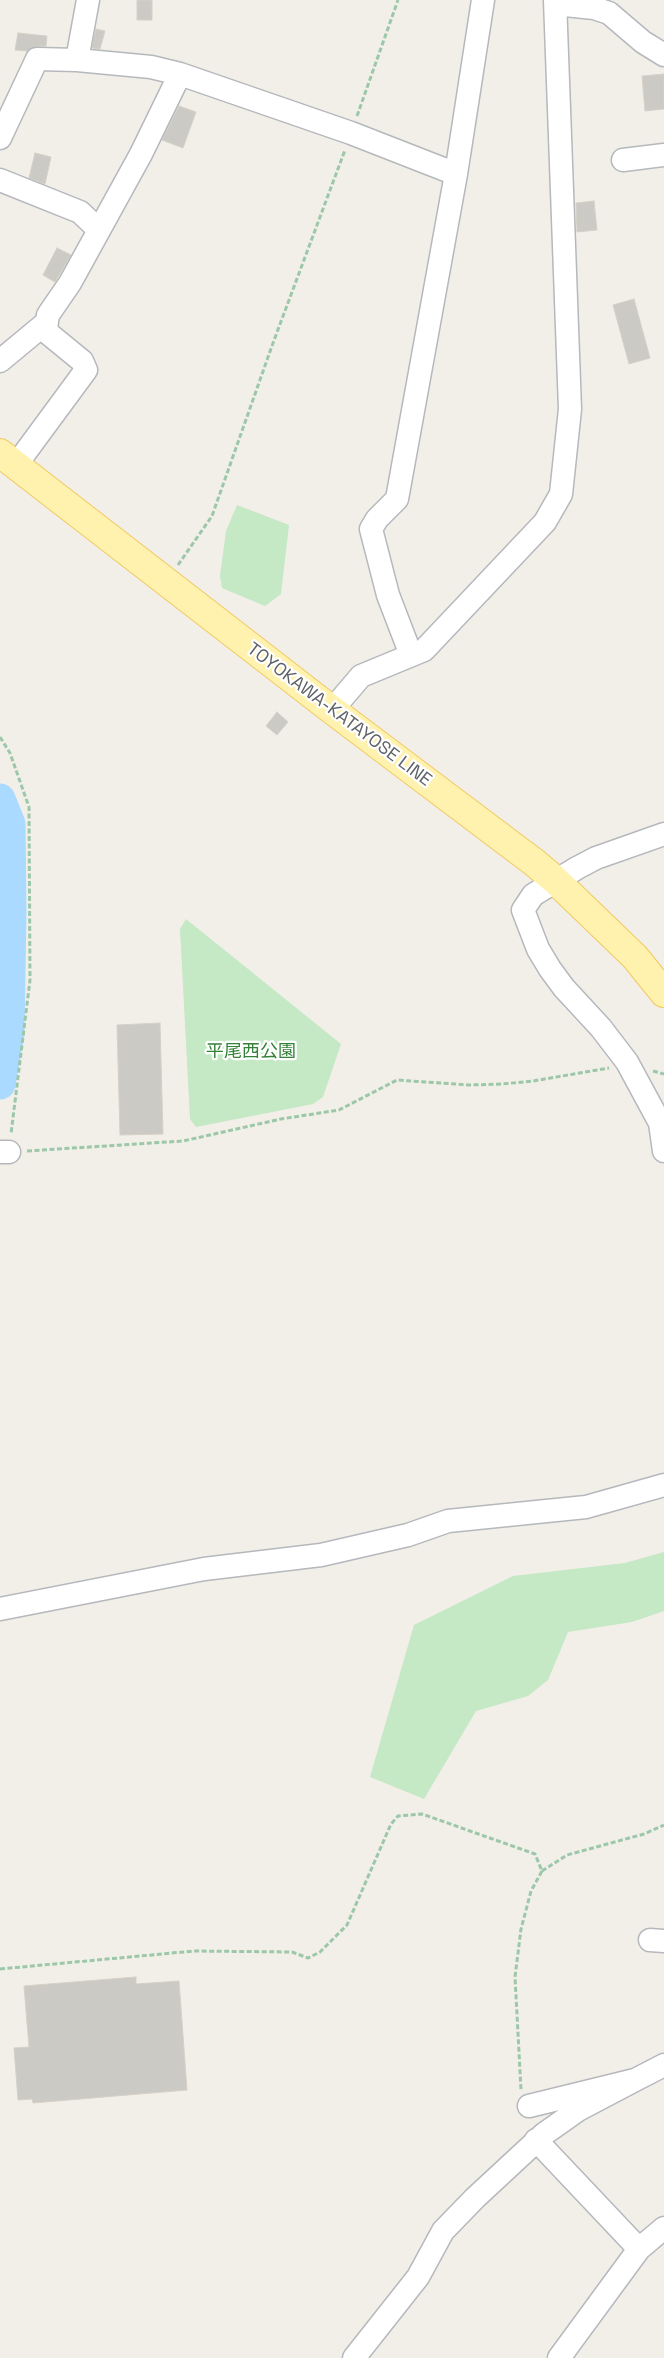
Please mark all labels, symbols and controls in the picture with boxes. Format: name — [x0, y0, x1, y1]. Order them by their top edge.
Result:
street label: TOYOKAWA-KATAYOSE LINE — [243, 639, 435, 791]
park label: 平尾西公園 — [206, 1041, 296, 1063]

